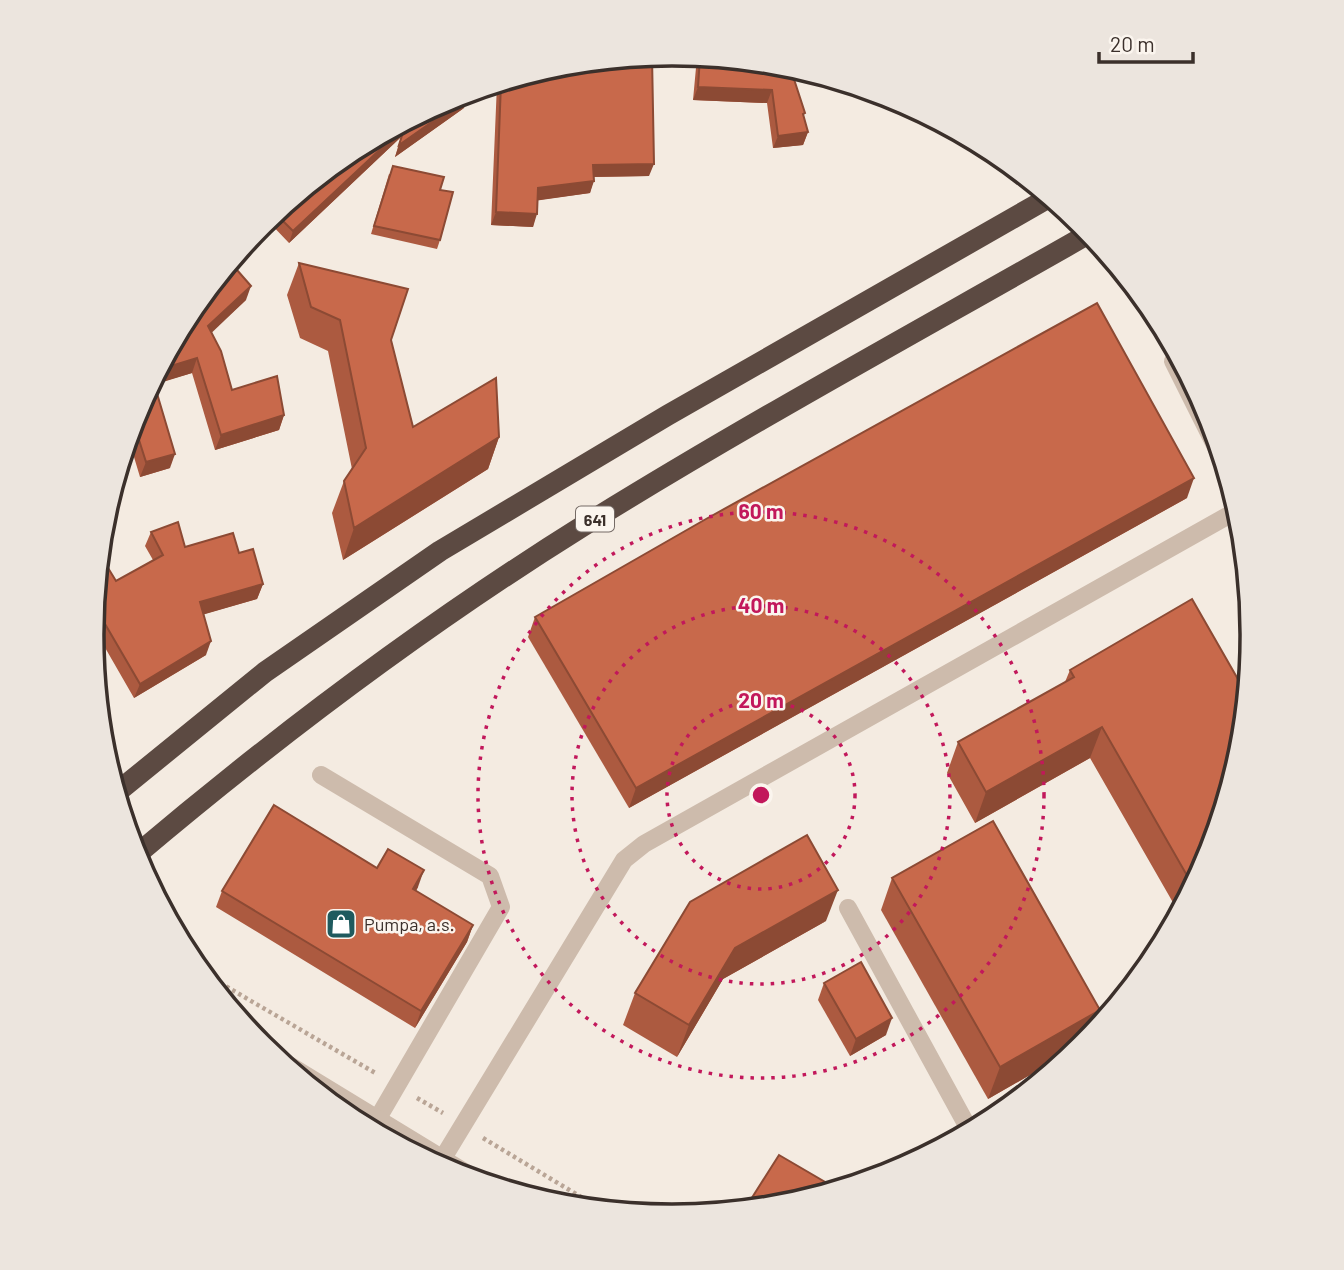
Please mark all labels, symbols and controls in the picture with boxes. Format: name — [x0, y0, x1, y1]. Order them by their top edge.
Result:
scale bar — [1099, 21, 1194, 65]
text: 20 m — [1110, 31, 1155, 56]
text: 60 m — [739, 498, 783, 523]
road number: 641 — [576, 506, 614, 532]
text: 40 m — [738, 592, 784, 617]
text: 20 m — [738, 687, 784, 712]
centre of rings — [749, 783, 773, 807]
shop icon: Pumpa, a.s. — [324, 907, 358, 941]
place label: Pumpa, a.s. — [364, 913, 455, 935]

